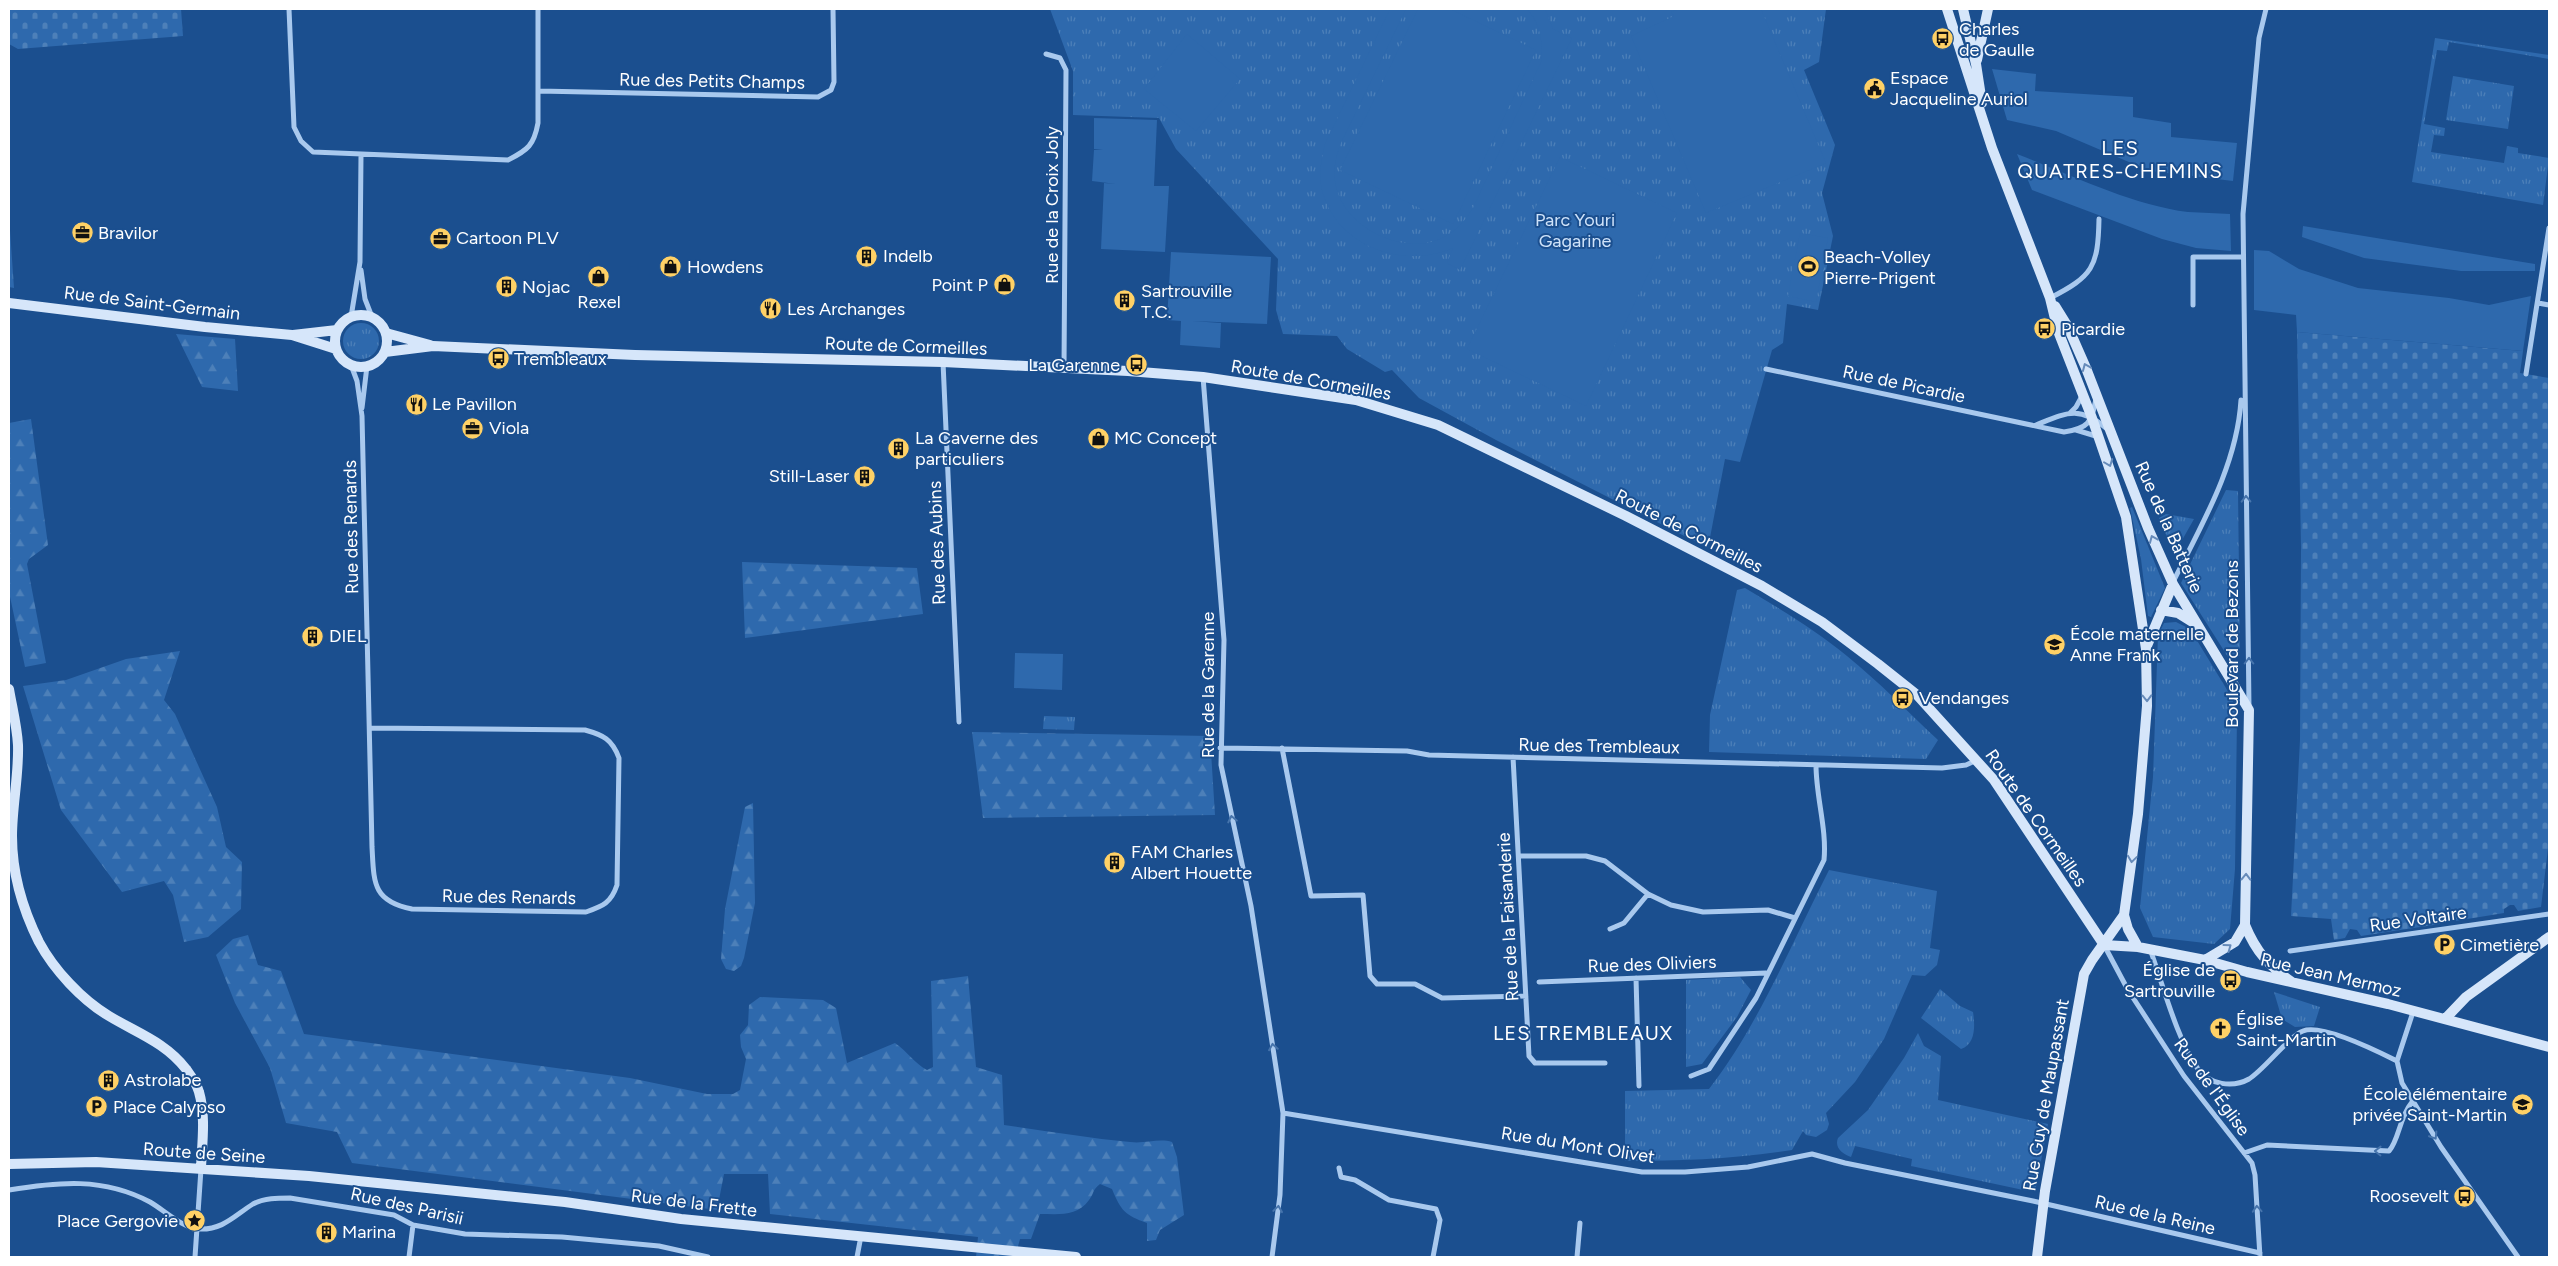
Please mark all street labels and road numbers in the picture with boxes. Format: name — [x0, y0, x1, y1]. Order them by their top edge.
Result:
street label: Rue des Petits Champs — [619, 68, 805, 94]
street label: Rue de la Croix Joly — [1041, 126, 1063, 284]
street label: Rue de Saint-Germain — [63, 281, 241, 325]
street label: Route de Cormeilles — [824, 332, 988, 360]
street label: Route de Cormeilles — [1229, 355, 1393, 405]
street label: Rue de Picardie — [1841, 360, 1967, 408]
street label: Rue de la Batterie — [2130, 458, 2208, 596]
street label: Rue des Renards — [339, 460, 363, 594]
street label: Rue des Aubins — [924, 481, 950, 605]
street label: Route de Cormeilles — [1612, 484, 1766, 578]
street label: Boulevard de Bezons — [2221, 560, 2243, 728]
street label: Rue de la Garenne — [1197, 611, 1219, 758]
street label: Rue des Trembleaux — [1518, 734, 1680, 758]
street label: Route de Cormeilles — [1980, 745, 2092, 891]
street label: Rue de la Faisanderie — [1493, 832, 1523, 1002]
street label: Rue des Renards — [442, 885, 576, 909]
street label: Rue Voltaire — [2368, 901, 2468, 937]
street label: Rue Jean Mermoz — [2258, 948, 2404, 1002]
street label: Rue des Oliviers — [1587, 951, 1717, 977]
street label: Rue Guy de Maupassant — [2018, 997, 2074, 1193]
street label: Rue de l'Église — [2169, 1034, 2255, 1140]
street label: Rue du Mont Olivet — [1499, 1122, 1657, 1168]
street label: Route de Seine — [142, 1138, 266, 1168]
street label: Rue des Parisii — [348, 1182, 466, 1230]
street label: Rue de la Frette — [630, 1184, 758, 1222]
street label: Rue de la Reine — [2093, 1190, 2218, 1240]

